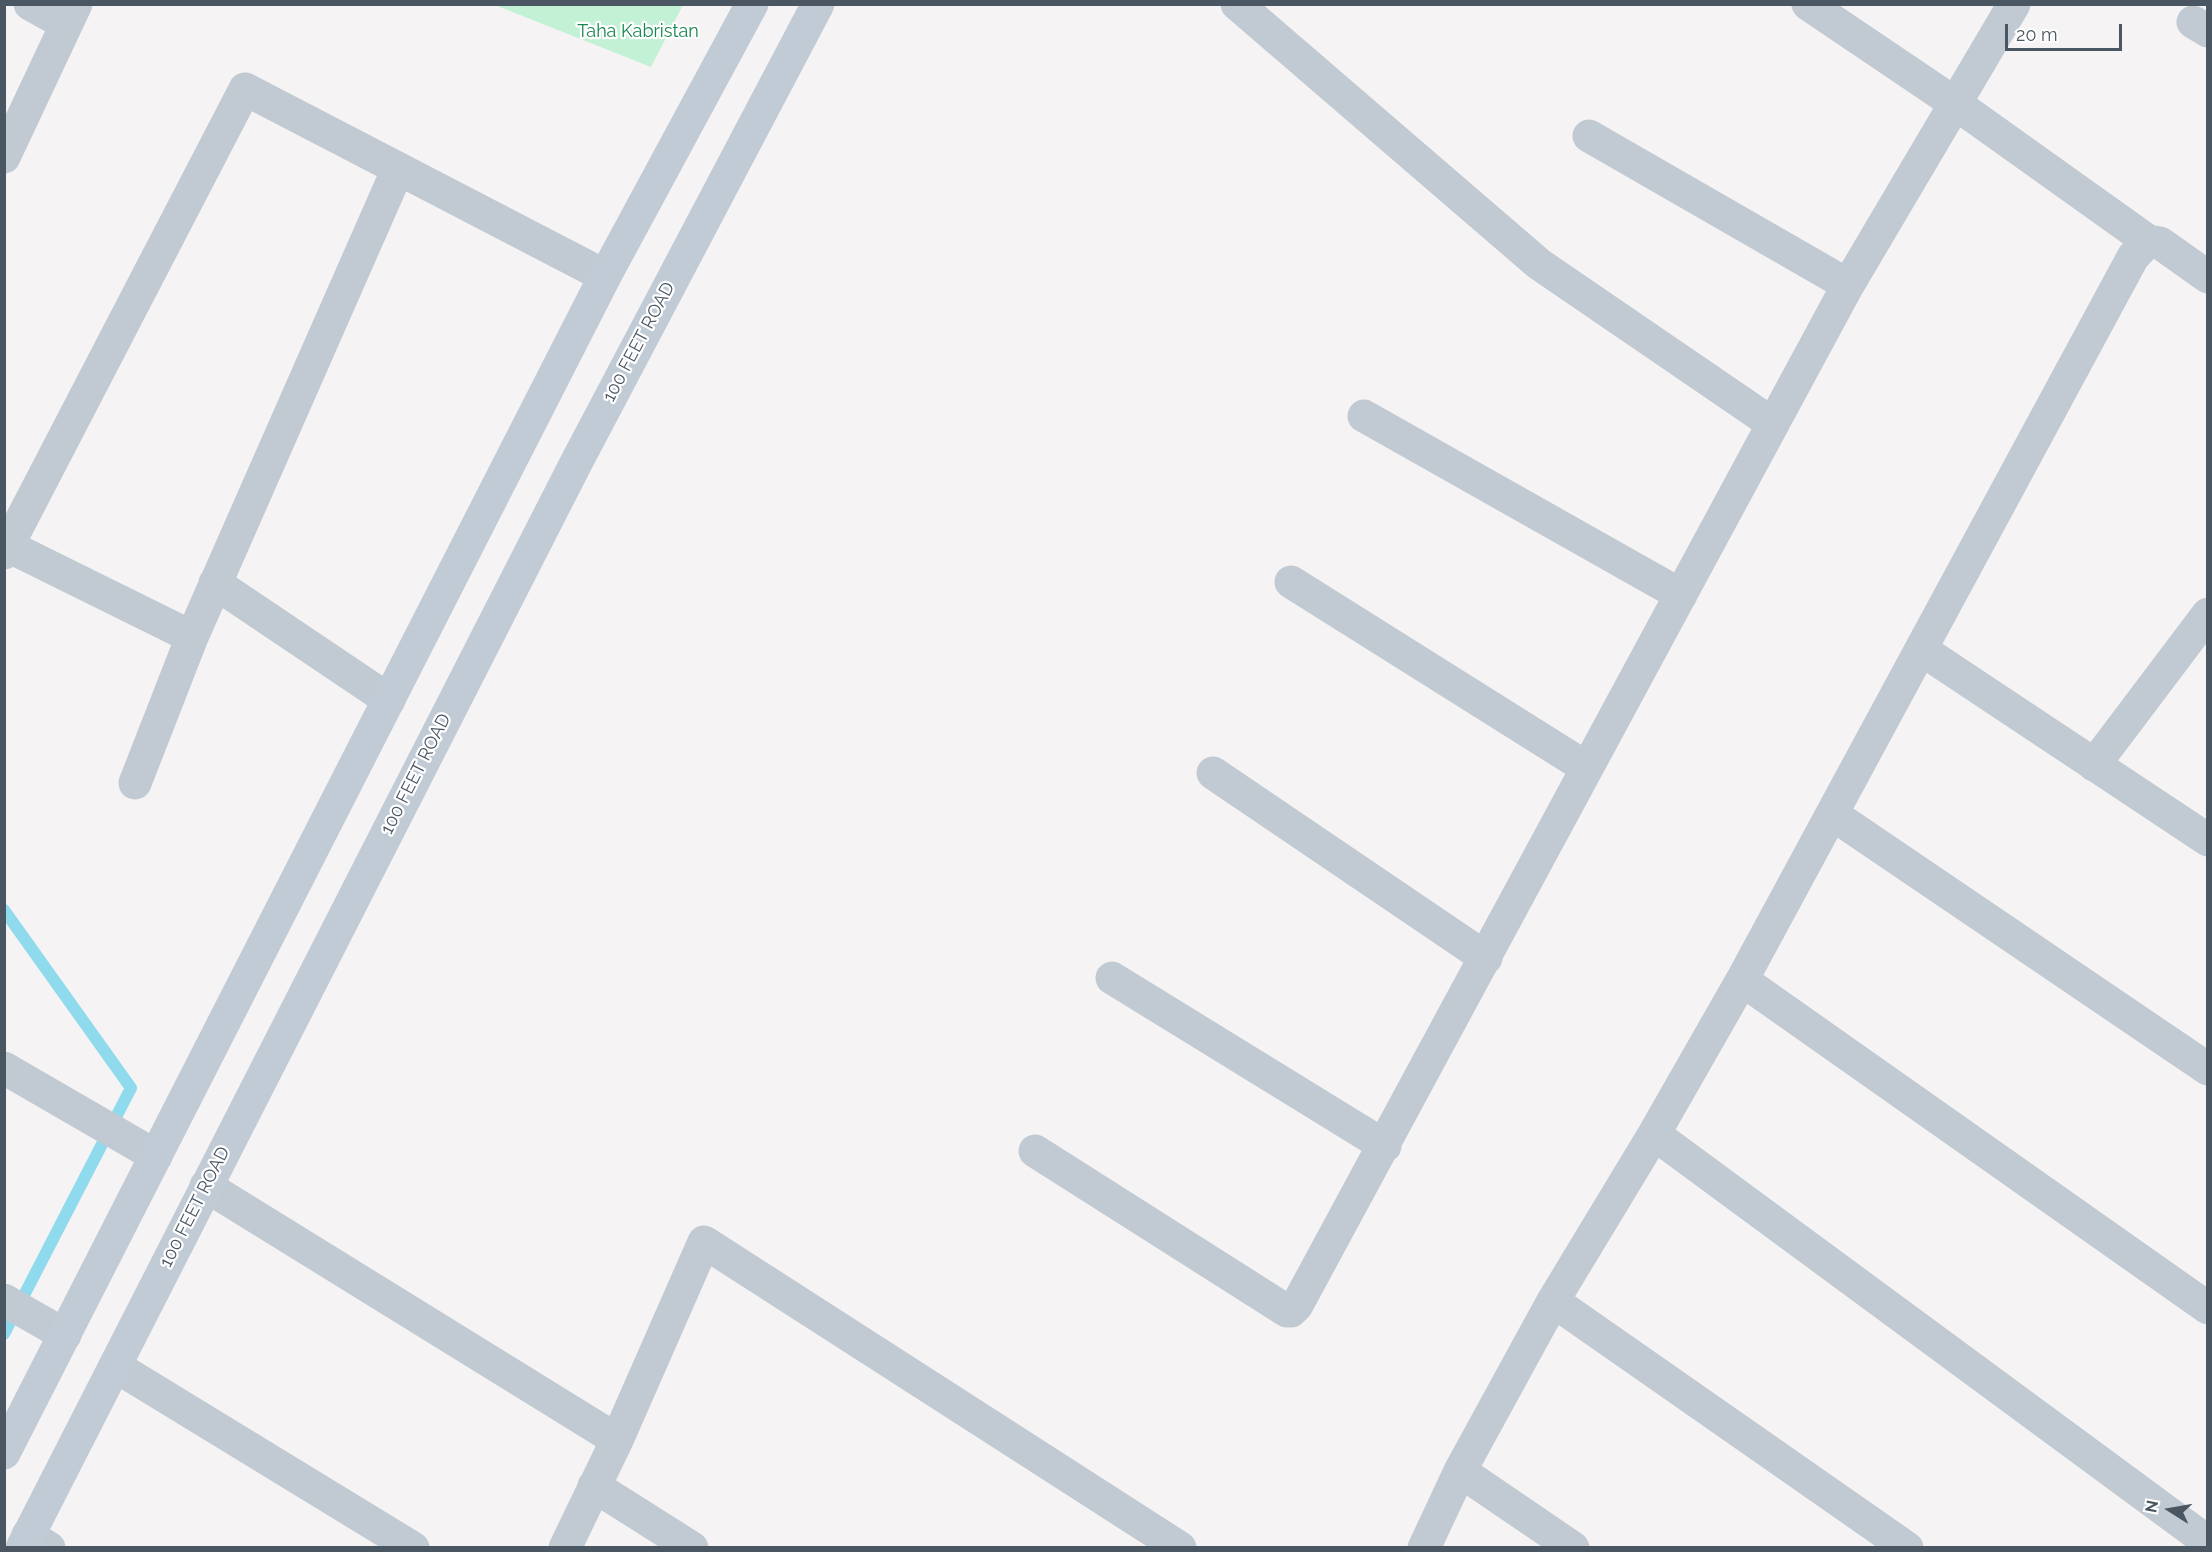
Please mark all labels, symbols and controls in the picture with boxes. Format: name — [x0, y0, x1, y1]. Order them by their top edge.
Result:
scale bar — [2008, 12, 2125, 50]
park label: Taha Kabristan — [577, 21, 699, 43]
text: 20 m — [2016, 24, 2058, 45]
street label: 100 FEET ROAD — [598, 279, 680, 405]
street label: 100 FEET ROAD — [376, 710, 456, 838]
street label: 100 FEET ROAD — [155, 1143, 235, 1271]
north arrow — [2140, 1480, 2200, 1540]
text: N — [2141, 1499, 2162, 1514]

